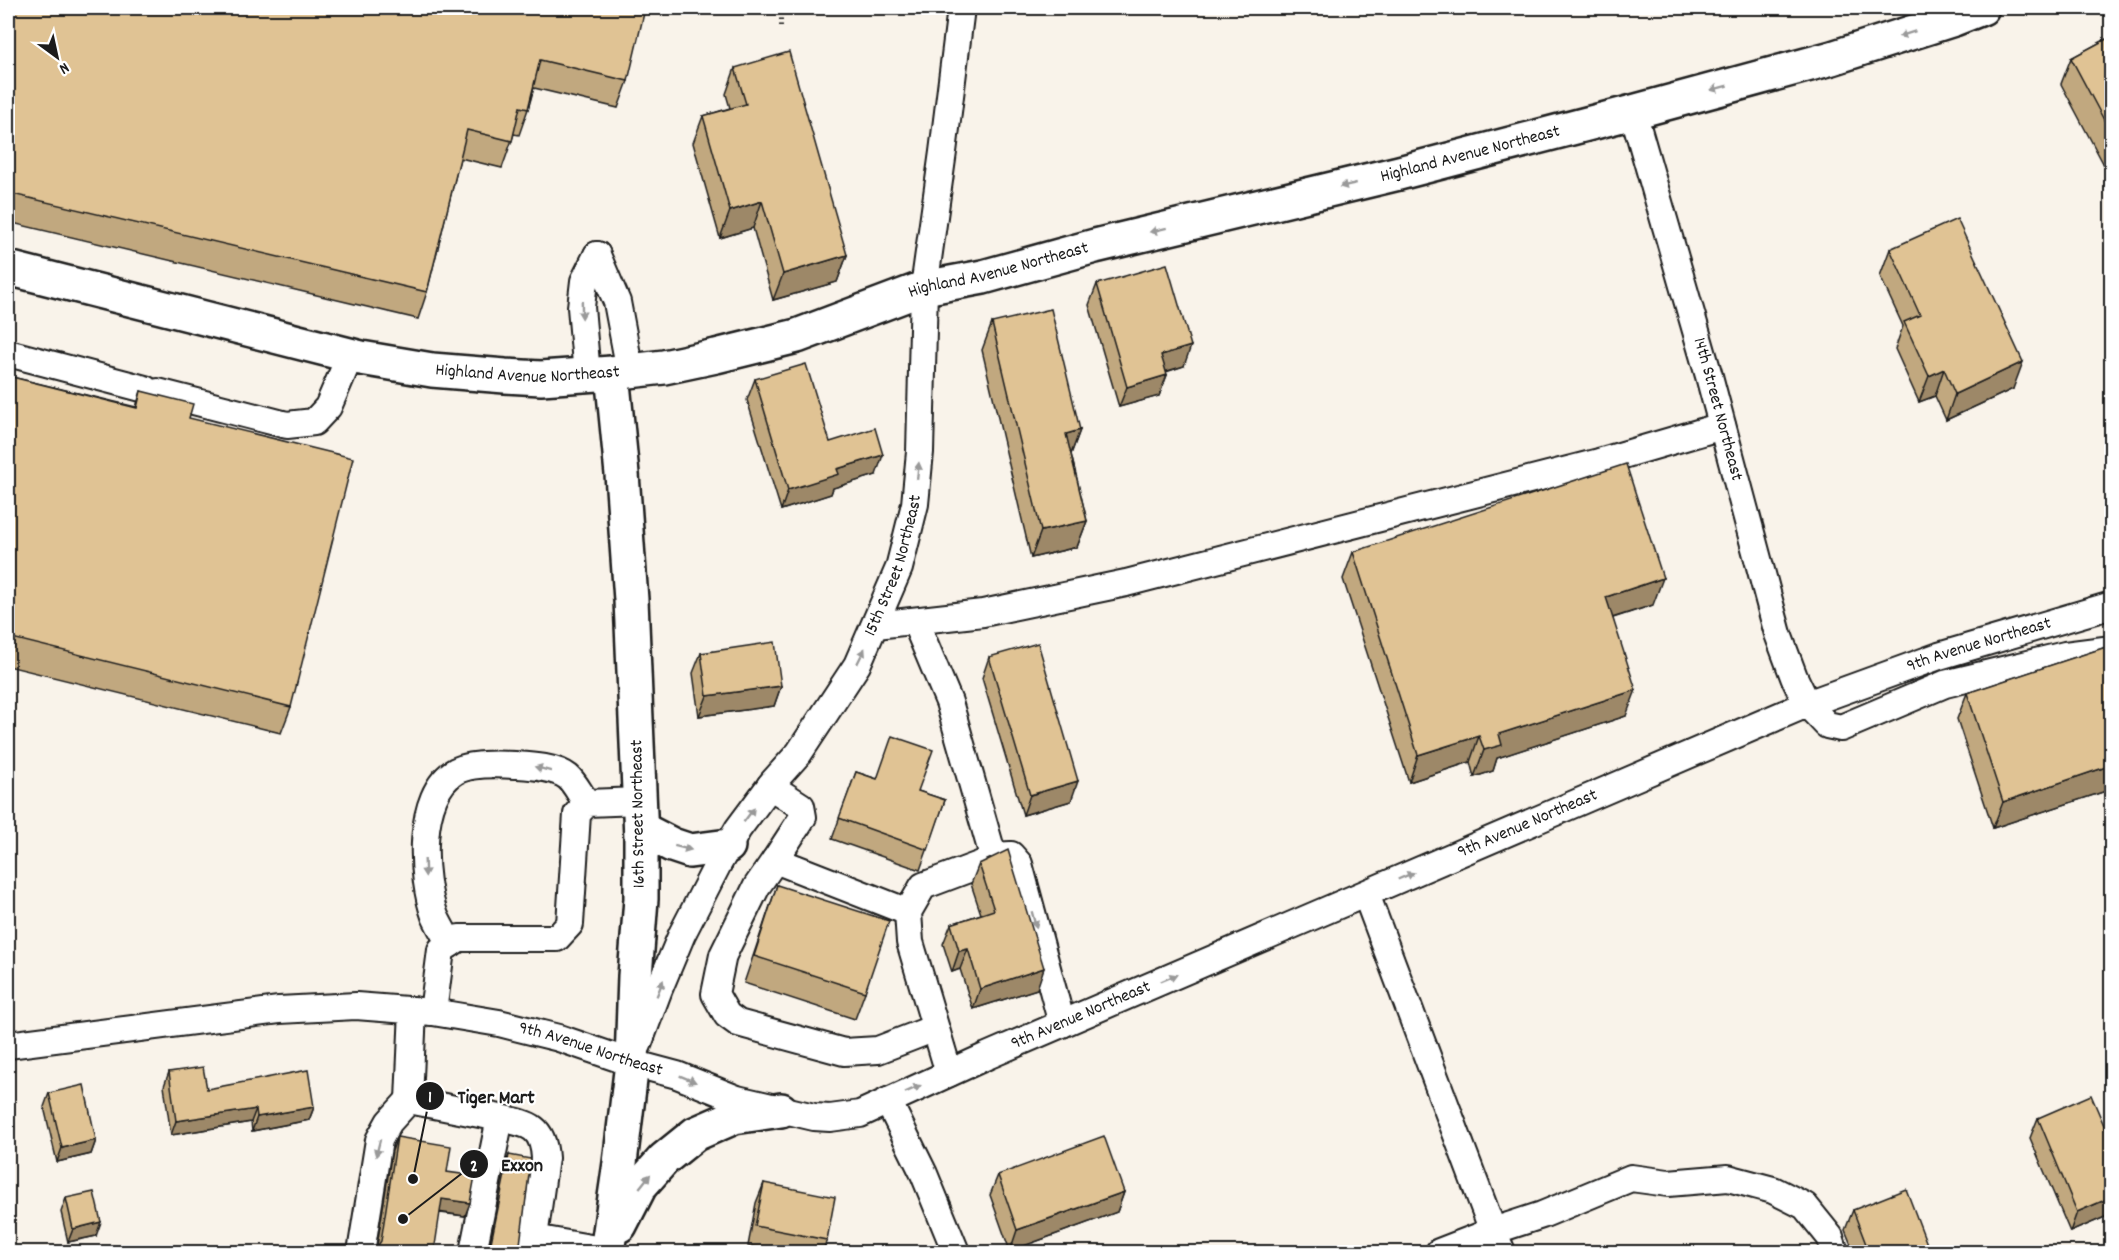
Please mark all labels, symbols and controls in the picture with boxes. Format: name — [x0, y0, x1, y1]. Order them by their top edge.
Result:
north arrow — [27, 27, 87, 87]
one-way arrow — [1898, 30, 1916, 39]
text: N — [54, 56, 73, 79]
one-way arrow — [1710, 84, 1729, 94]
street label: Highland Avenue Northeast — [1378, 119, 1563, 190]
one-way arrow — [1338, 180, 1357, 190]
one-way arrow — [1149, 226, 1167, 235]
street label: Highland Avenue Northeast — [905, 236, 1092, 305]
one-way arrow — [577, 301, 587, 320]
street label: 14th Street Northeast — [1686, 335, 1749, 484]
street label: Highland Avenue Northeast — [434, 358, 621, 391]
one-way arrow — [913, 462, 923, 481]
street label: 15th Street Northeast — [858, 493, 928, 640]
street label: 9th Avenue Northeast — [1903, 611, 2055, 679]
one-way arrow — [857, 648, 866, 665]
street label: 16th Street Northeast — [625, 739, 653, 889]
one-way arrow — [534, 763, 552, 773]
street label: 9th Avenue Northeast — [1454, 783, 1602, 865]
one-way arrow — [742, 807, 755, 823]
one-way arrow — [674, 843, 692, 853]
one-way arrow — [421, 858, 430, 877]
one-way arrow — [1397, 871, 1415, 880]
one-way arrow — [1030, 911, 1040, 929]
one-way arrow — [1160, 973, 1178, 982]
street label: 9th Avenue Northeast — [1007, 974, 1155, 1057]
one-way arrow — [655, 979, 665, 997]
street label: 9th Avenue Northeast — [516, 1016, 666, 1083]
one-way arrow — [679, 1075, 697, 1085]
callout: Tiger Mart — [415, 1077, 546, 1115]
text: Tiger Mart — [457, 1085, 535, 1113]
one-way arrow — [905, 1085, 922, 1094]
text: 1 — [428, 1086, 432, 1111]
one-way arrow — [372, 1139, 382, 1157]
callout: Exxon — [459, 1145, 555, 1183]
text: Exxon — [501, 1153, 543, 1181]
text: 2 — [470, 1155, 478, 1180]
one-way arrow — [638, 1174, 651, 1189]

